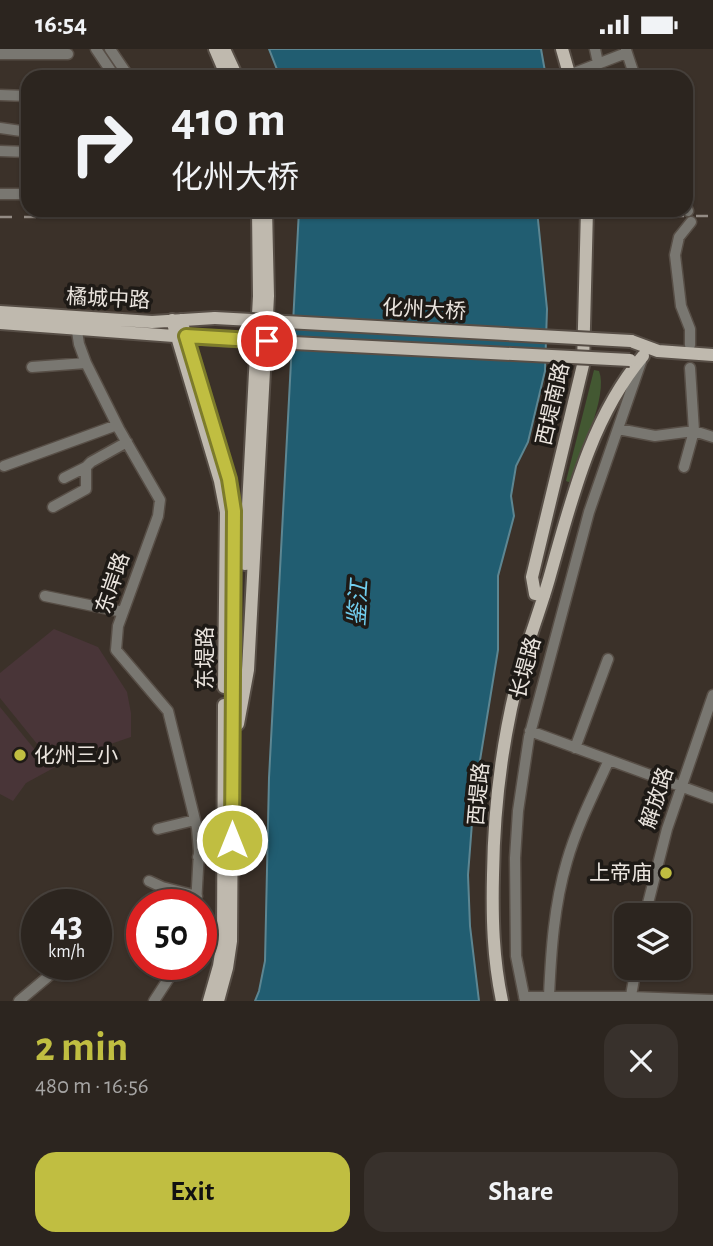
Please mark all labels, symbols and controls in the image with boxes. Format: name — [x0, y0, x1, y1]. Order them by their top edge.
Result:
text: 16:54 — [35, 11, 87, 37]
text: 410 m — [171, 96, 286, 145]
icon: right — [56, 98, 147, 189]
text: 化州大桥 — [171, 162, 299, 194]
street label: 橘城中路 — [66, 285, 151, 312]
street label: 化州大桥 — [382, 296, 467, 323]
pin — [237, 311, 297, 371]
icon: arrive — [248, 322, 286, 360]
street label: 西堤南路 — [532, 360, 573, 447]
street label: 东岸路 — [92, 549, 133, 616]
water label: 鉴江 — [344, 576, 372, 627]
street label: 东堤路 — [194, 627, 216, 690]
street label: 长堤路 — [507, 635, 544, 701]
place label: 化州三小 — [34, 745, 118, 766]
marker: 化州三小 — [12, 747, 28, 763]
street label: 西堤路 — [465, 762, 492, 826]
street label: 解放路 — [636, 764, 677, 831]
position arrow — [195, 803, 269, 877]
place label: 上帝庙 — [589, 862, 652, 884]
marker: 上帝庙 — [658, 865, 674, 881]
speed limit sign: 50 — [126, 889, 217, 980]
map controls — [614, 903, 691, 980]
button: layers — [614, 903, 691, 980]
text: 43 — [50, 908, 83, 943]
text: km/h — [48, 943, 85, 961]
button: close — [604, 1024, 678, 1098]
text: 2 min — [35, 1026, 128, 1068]
text: 480 m · 16:56 — [35, 1075, 149, 1098]
button: Exit — [35, 1152, 350, 1232]
button: Share — [364, 1152, 678, 1232]

